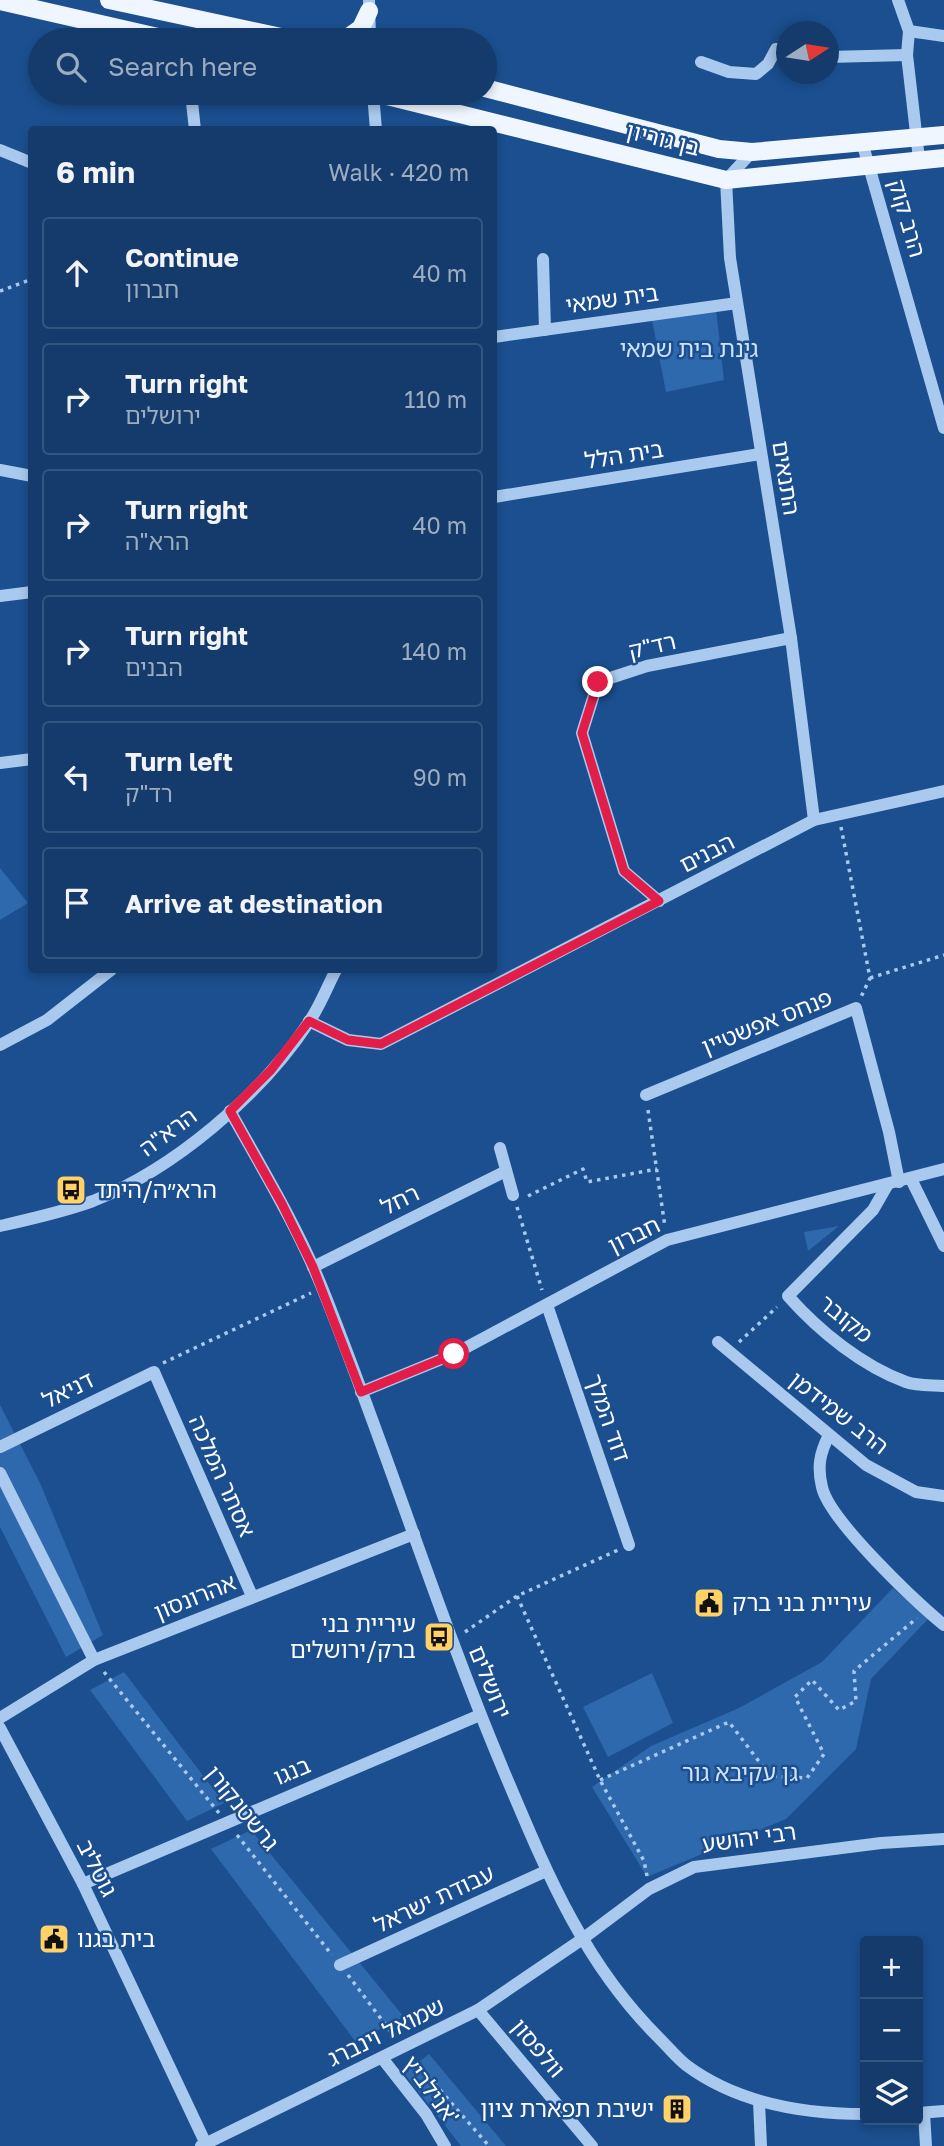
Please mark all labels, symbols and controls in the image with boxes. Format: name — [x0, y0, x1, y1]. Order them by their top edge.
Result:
north arrow — [776, 21, 839, 84]
search box — [28, 28, 497, 105]
icon: search — [52, 48, 90, 86]
text: Search here — [108, 51, 257, 82]
street label: בן גוריון — [623, 115, 703, 161]
text: 6 min — [56, 154, 135, 190]
text: Walk · 420 m — [328, 158, 469, 186]
street label: הרב קוק — [883, 175, 932, 260]
text: Continue — [125, 242, 239, 273]
icon: ahead — [58, 254, 96, 292]
text: 40 m — [413, 259, 467, 287]
text: חברון — [125, 275, 179, 303]
street label: בית שמאי — [563, 278, 660, 318]
park label: גינת בית שמאי — [620, 334, 759, 362]
text: Turn right — [125, 368, 248, 399]
icon: right — [58, 380, 96, 418]
text: 110 m — [404, 385, 467, 413]
text: ירושלים — [125, 401, 201, 429]
street label: בית הלל — [582, 434, 665, 474]
street label: התנאים — [767, 439, 807, 517]
text: Turn right — [125, 494, 248, 525]
icon: right — [58, 506, 96, 544]
text: 40 m — [413, 511, 467, 539]
text: הרא"ה — [125, 527, 189, 555]
text: Turn right — [125, 620, 248, 651]
street label: רד"ק — [625, 626, 678, 664]
icon: right — [58, 632, 96, 670]
text: 140 m — [401, 637, 467, 665]
text: הבנים — [125, 653, 183, 681]
route end — [582, 666, 613, 697]
text: Turn left — [125, 746, 233, 777]
icon: left — [58, 758, 96, 796]
text: 90 m — [413, 763, 467, 791]
text: רד"ק — [125, 779, 173, 807]
street label: הבנים — [674, 827, 739, 878]
icon: arrive — [58, 884, 96, 922]
text: Arrive at destination — [125, 888, 383, 919]
street label: פנחס אפשטיין — [697, 982, 836, 1060]
street label: הרא"ה — [133, 1101, 202, 1161]
bus stop icon: הרא״ה/היתד — [54, 1173, 88, 1207]
place label: הרא״ה/היתד — [94, 1175, 217, 1203]
street label: רחל — [376, 1178, 423, 1220]
street label: חברון — [603, 1210, 664, 1259]
street label: מקובר — [814, 1288, 879, 1348]
route start — [438, 1338, 469, 1369]
street label: דניאל — [37, 1365, 98, 1414]
street label: הרב שמידמן — [784, 1365, 895, 1460]
street label: דוד המלך — [581, 1370, 637, 1465]
street label: אסתר המלכה — [184, 1410, 262, 1541]
street label: אהרונסון — [150, 1567, 240, 1625]
public building icon: עיריית בני ברק — [692, 1586, 726, 1620]
place label: עיריית בני ברק — [732, 1588, 872, 1616]
place label: עיריית בני ברק/ירושלים — [290, 1609, 416, 1663]
bus stop icon: עיריית בני ברק/ירושלים — [422, 1620, 456, 1654]
street label: ירושלים — [464, 1641, 518, 1722]
street label: בנגו — [269, 1750, 314, 1790]
park label: גן עקיבא גור — [682, 1758, 798, 1786]
street label: גרשטנקורן — [200, 1759, 286, 1856]
street label: רבי יהושע — [700, 1817, 798, 1857]
street label: גוטליב — [72, 1834, 124, 1901]
street label: עבודת ישראל — [369, 1858, 498, 1938]
public building icon: בית בגנו — [37, 1922, 71, 1956]
place label: בית בגנו — [77, 1924, 155, 1952]
map controls — [860, 1936, 923, 2125]
button: + — [860, 1936, 923, 1999]
street label: שמואל וינברג — [322, 1991, 449, 2071]
button: − — [860, 1999, 923, 2062]
street label: וולפסון — [506, 2012, 571, 2083]
street label: אנילביץ' — [398, 2050, 466, 2129]
button: layers — [860, 2062, 923, 2125]
building icon: ישיבת תפארת ציון — [660, 2092, 694, 2126]
place label: ישיבת תפארת ציון — [480, 2094, 654, 2122]

